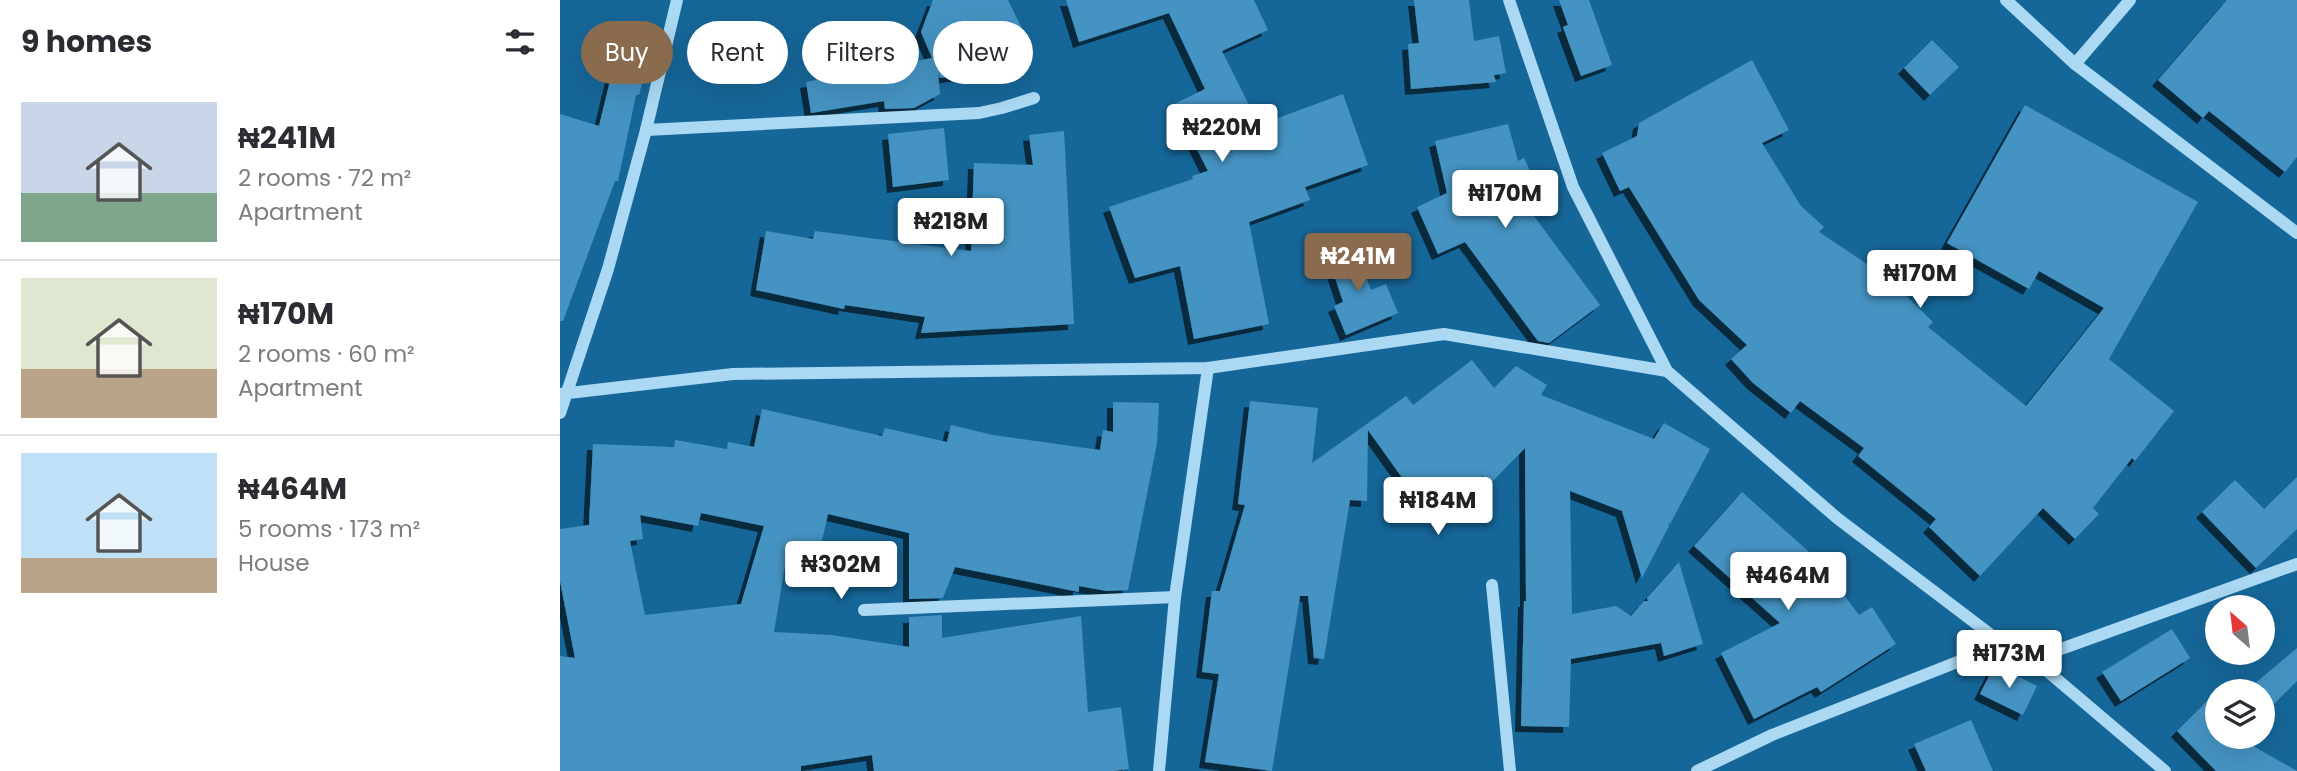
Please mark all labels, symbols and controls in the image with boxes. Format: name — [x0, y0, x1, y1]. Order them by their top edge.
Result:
text: 9 homes — [21, 20, 152, 63]
chip: Buy — [581, 21, 673, 84]
chip: Rent — [687, 21, 788, 84]
chip: Filters — [802, 21, 919, 84]
chip: New — [933, 21, 1033, 84]
icon: filters — [501, 23, 539, 61]
pin: ₦220M — [1173, 104, 1271, 164]
text: ₦220M — [1183, 111, 1262, 143]
text: ₦241M — [238, 116, 336, 159]
icon: home — [77, 130, 161, 214]
text: 2 rooms · 72 m² — [238, 162, 411, 194]
pin: ₦170M — [1456, 170, 1554, 230]
text: ₦170M — [1468, 177, 1542, 209]
text: Apartment — [238, 196, 363, 228]
pin: ₦218M — [902, 198, 1000, 258]
text: ₦218M — [914, 205, 988, 237]
pin: ₦241M — [1309, 233, 1407, 293]
text: ₦241M — [1320, 240, 1396, 272]
pin: ₦170M — [1871, 250, 1969, 310]
text: ₦170M — [1883, 257, 1957, 289]
text: ₦170M — [238, 292, 334, 335]
icon: home — [77, 306, 161, 390]
text: 2 rooms · 60 m² — [238, 338, 415, 370]
text: Apartment — [238, 372, 363, 404]
text: ₦464M — [238, 467, 347, 510]
pin: ₦184M — [1389, 477, 1487, 537]
icon: home — [77, 481, 161, 565]
text: ₦184M — [1400, 484, 1476, 516]
text: 5 rooms · 173 m² — [238, 513, 420, 545]
pin: ₦302M — [792, 542, 890, 601]
text: House — [238, 547, 310, 579]
text: ₦302M — [801, 548, 881, 580]
pin: ₦464M — [1739, 552, 1837, 612]
text: ₦464M — [1746, 559, 1830, 591]
north arrow — [2205, 595, 2275, 665]
map controls — [2205, 595, 2275, 749]
pin: ₦173M — [1960, 630, 2058, 690]
text: ₦173M — [1973, 637, 2045, 669]
button: layers — [2205, 679, 2275, 749]

